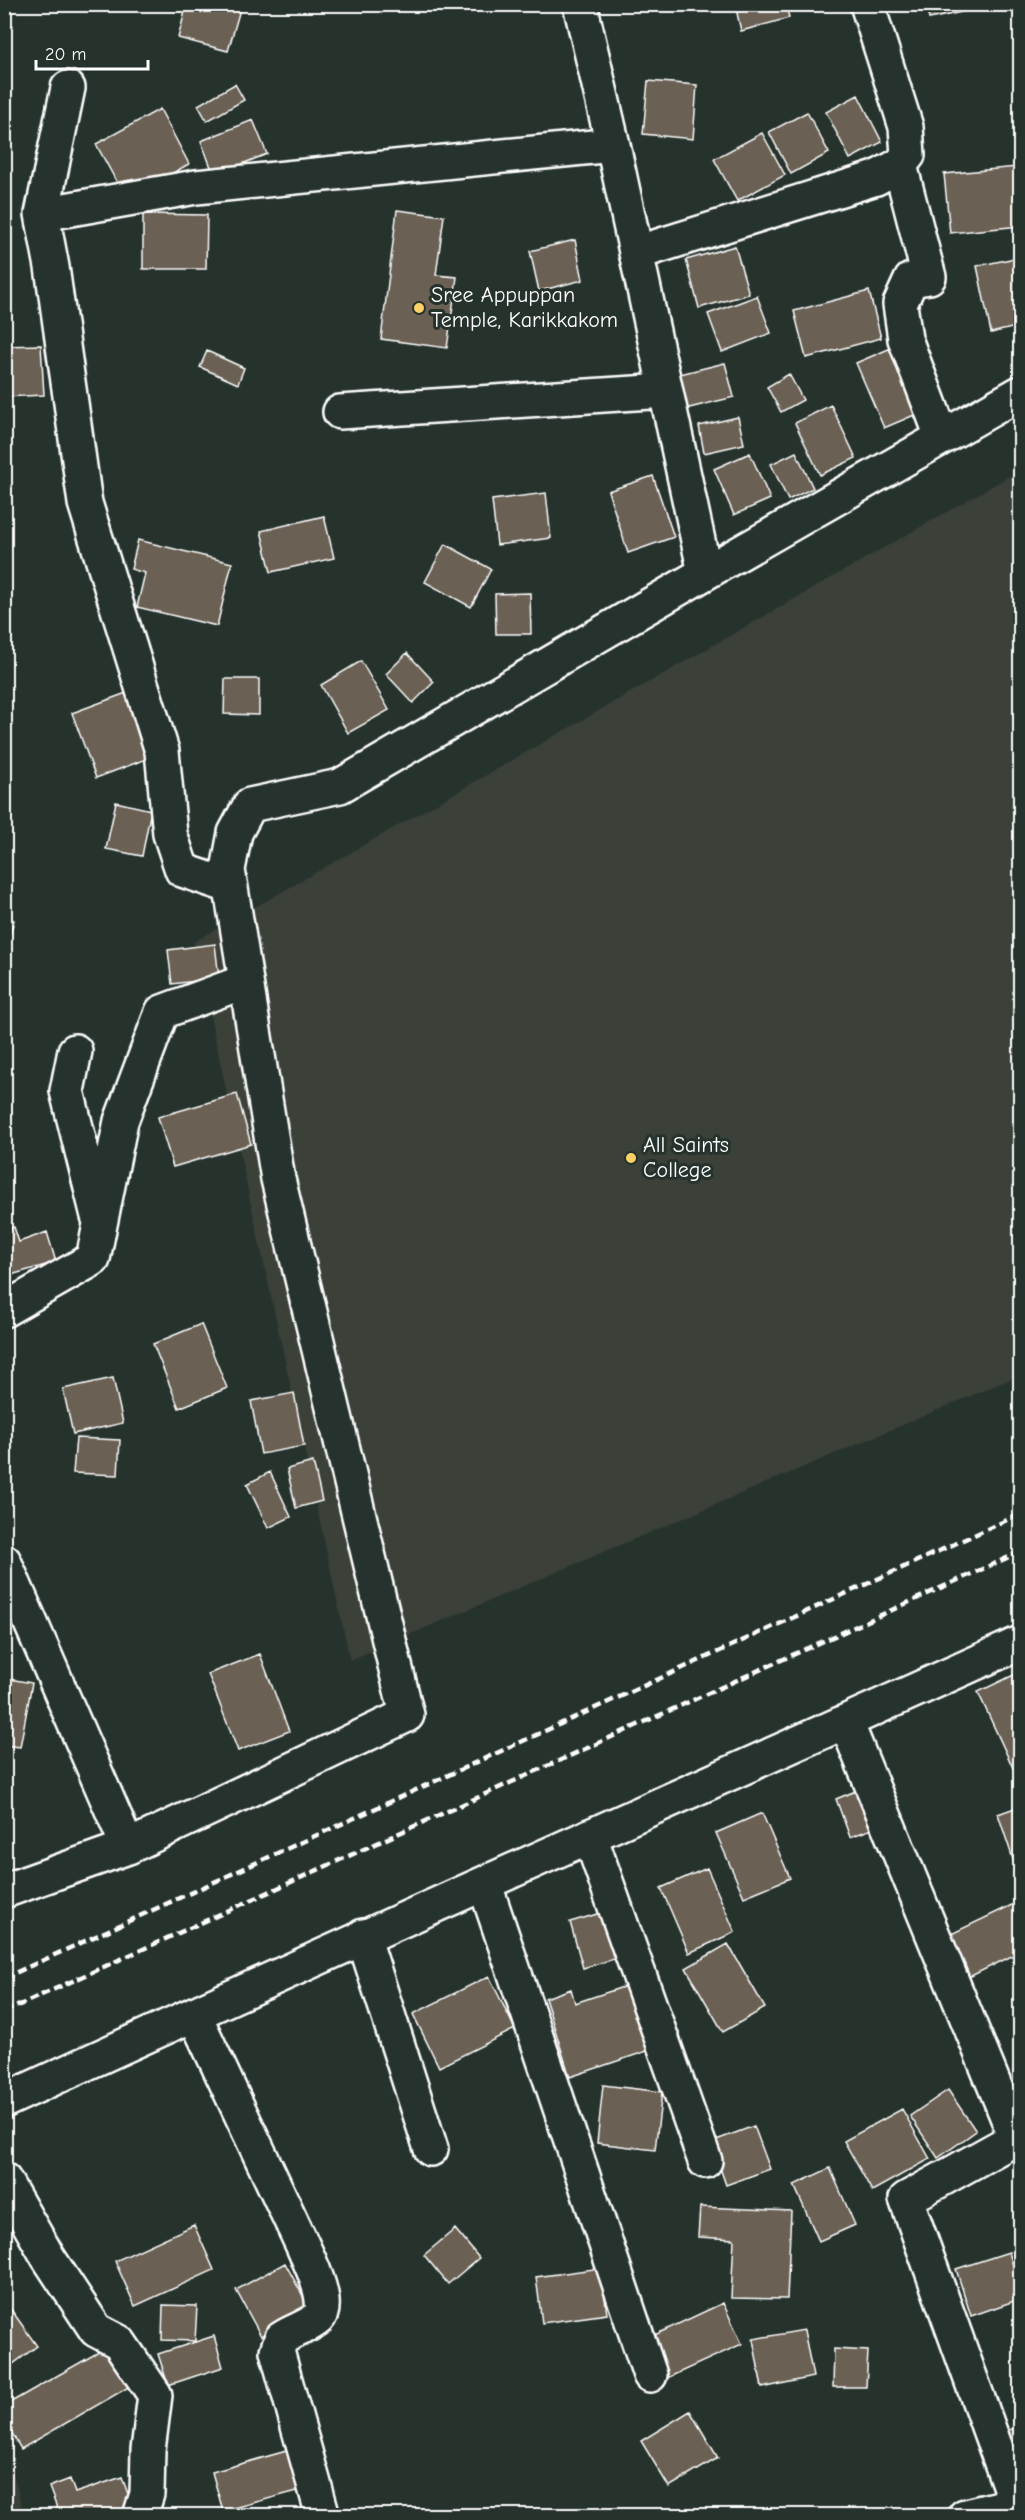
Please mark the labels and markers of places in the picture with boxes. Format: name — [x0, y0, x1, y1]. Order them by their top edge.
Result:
place label: Sree Appuppan Temple, Karikkakom — [431, 282, 618, 333]
marker: Sree Appuppan Temple, Karikkakom — [412, 301, 426, 315]
place label: All Saints College — [643, 1132, 729, 1183]
marker: All Saints College — [624, 1151, 638, 1165]

